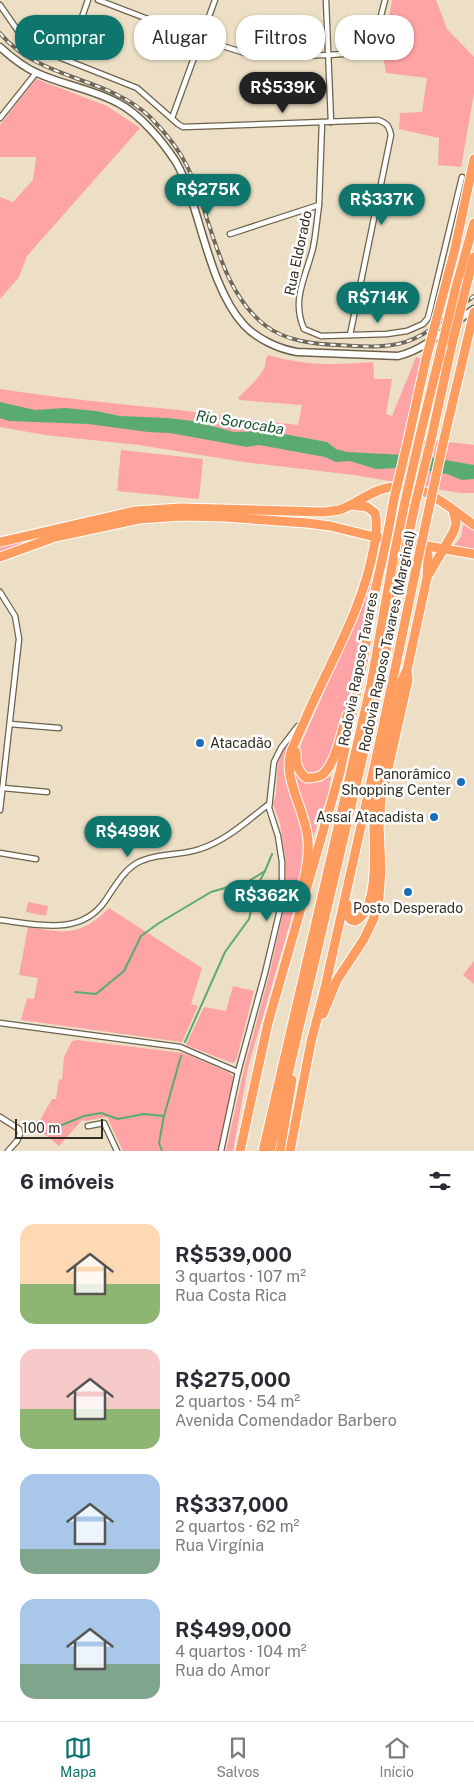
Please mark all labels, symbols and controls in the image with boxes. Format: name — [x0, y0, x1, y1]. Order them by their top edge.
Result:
chip: Comprar — [15, 15, 124, 60]
chip: Alugar — [134, 15, 226, 60]
chip: Filtros — [236, 15, 325, 60]
chip: Novo — [335, 15, 414, 60]
pin: R$539K — [242, 72, 324, 114]
text: R$539K — [250, 78, 316, 97]
pin: R$275K — [167, 174, 249, 216]
text: R$275K — [176, 180, 240, 199]
pin: R$337K — [341, 184, 423, 226]
text: R$337K — [350, 190, 414, 209]
street label: Rua Eldorado — [281, 209, 315, 297]
pin: R$714K — [337, 282, 419, 324]
text: R$714K — [347, 288, 409, 307]
water label: Rio Sorocaba — [195, 407, 285, 437]
street label: Rodovia Raposo Tavares (Marginal) — [355, 529, 419, 753]
street label: Rodovia Raposo Tavares — [335, 591, 381, 747]
place label: Atacadão — [210, 735, 272, 751]
marker: Atacadão — [194, 737, 206, 749]
place label: Panorâmico Shopping Center — [341, 766, 451, 798]
marker: Panorâmico Shopping Center — [455, 776, 467, 788]
place label: Assaí Atacadista — [316, 809, 424, 825]
marker: Assaí Atacadista — [428, 811, 440, 823]
pin: R$499K — [87, 816, 169, 858]
text: R$499K — [95, 822, 161, 841]
pin: R$362K — [226, 880, 308, 922]
text: R$362K — [235, 886, 299, 905]
marker: Posto Desperado — [402, 886, 414, 898]
place label: Posto Desperado — [353, 900, 463, 916]
scale bar — [15, 1116, 102, 1139]
text: 100 m — [22, 1120, 60, 1136]
icon: filters — [426, 1167, 454, 1195]
text: 6 imóveis — [20, 1169, 114, 1194]
text: R$539,000 — [175, 1242, 292, 1267]
icon: home — [60, 1244, 120, 1304]
text: 3 quartos · 107 m² — [175, 1267, 306, 1286]
text: Rua Costa Rica — [175, 1286, 287, 1305]
text: R$275,000 — [175, 1367, 291, 1392]
icon: home — [60, 1369, 120, 1429]
text: 2 quartos · 54 m² — [175, 1392, 300, 1411]
text: Avenida Comendador Barbero — [175, 1411, 397, 1430]
text: R$337,000 — [175, 1492, 288, 1517]
icon: home — [60, 1494, 120, 1554]
text: 2 quartos · 62 m² — [175, 1517, 299, 1536]
text: Rua Virgínia — [175, 1536, 264, 1555]
text: R$499,000 — [175, 1617, 292, 1642]
icon: home — [60, 1619, 120, 1679]
text: 4 quartos · 104 m² — [175, 1642, 307, 1661]
text: Rua do Amor — [175, 1661, 270, 1680]
tab: Mapa — [60, 1734, 96, 1780]
tab: Salvos — [216, 1734, 259, 1780]
tab: Início — [380, 1734, 414, 1780]

